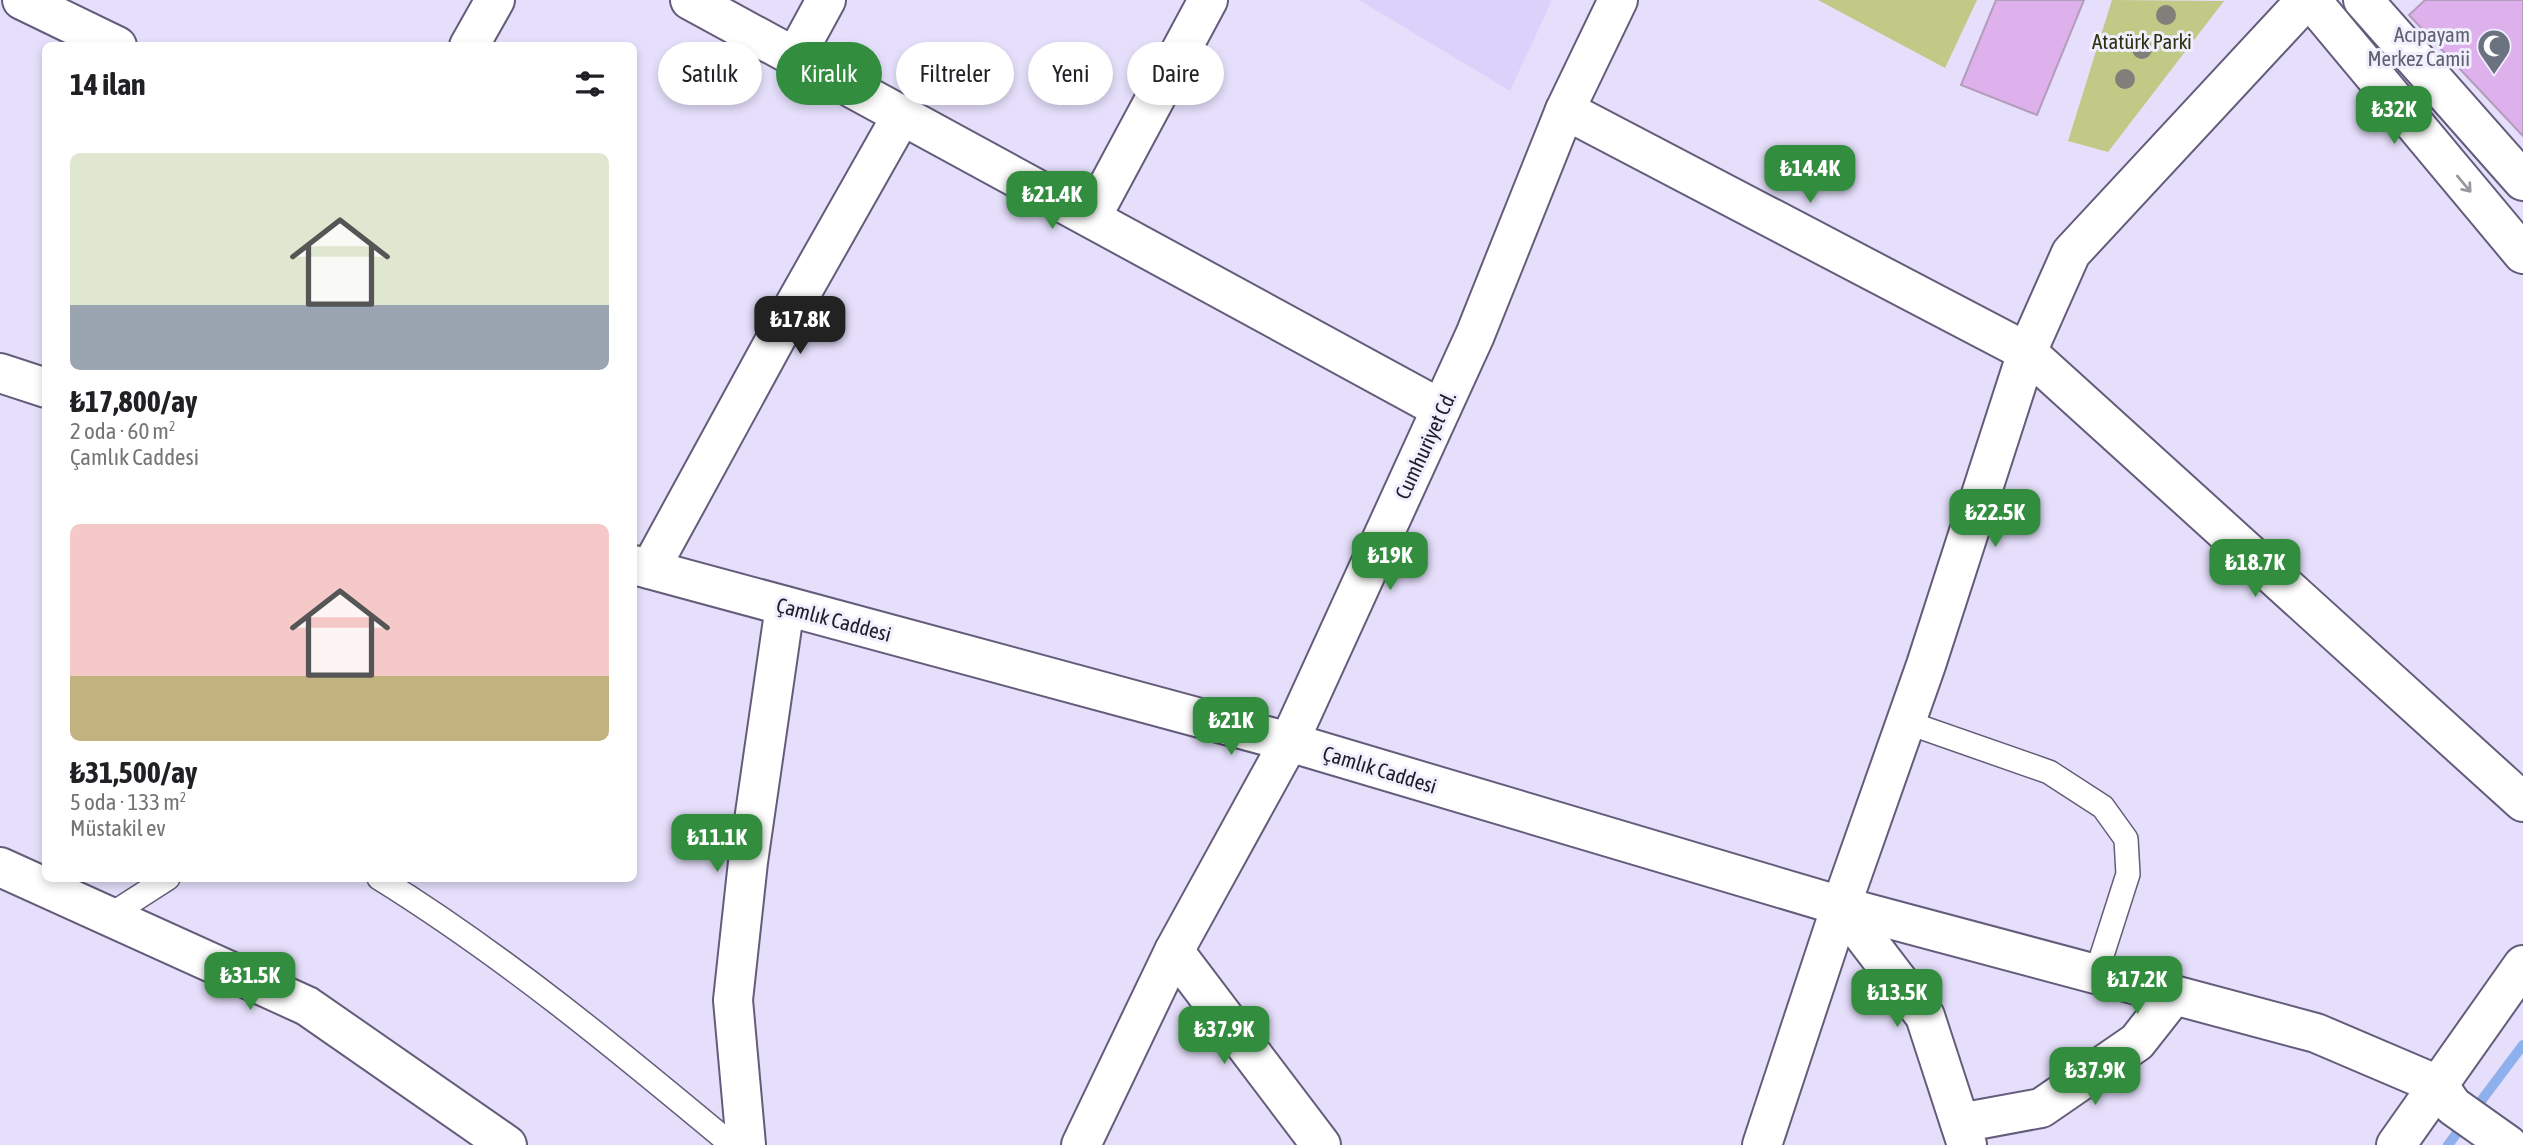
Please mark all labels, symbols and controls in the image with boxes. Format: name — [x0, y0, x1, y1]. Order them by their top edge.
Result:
place label: Acıpayam Merkez Camii — [2367, 22, 2470, 70]
mosque icon: Acıpayam Merkez Camii — [2475, 27, 2513, 76]
park label: Atatürk Parki — [2092, 29, 2192, 53]
chip: Satılık — [658, 42, 762, 105]
chip: Kiralık — [776, 42, 882, 105]
chip: Filtreler — [896, 42, 1014, 105]
chip: Yeni — [1028, 42, 1113, 105]
chip: Daire — [1127, 42, 1224, 105]
icon: filters — [571, 65, 609, 103]
text: 14 ilan — [70, 67, 146, 101]
pin: ₺32K — [2353, 86, 2435, 146]
text: ₺32K — [2372, 96, 2416, 122]
pin: ₺14.4K — [1753, 146, 1867, 205]
text: ₺14.4K — [1780, 155, 1840, 181]
pin: ₺21.4K — [995, 172, 1109, 231]
one-way arrow — [2456, 175, 2472, 193]
text: ₺21.4K — [1022, 181, 1082, 207]
icon: home — [277, 199, 403, 325]
pin: ₺17.8K — [743, 296, 857, 356]
text: ₺17.8K — [770, 306, 830, 332]
text: ₺17,800/ay — [70, 384, 197, 418]
street label: Cumhuriyet Cd. — [1390, 387, 1460, 503]
text: 2 oda · 60 m² — [70, 418, 175, 444]
text: Çamlık Caddesi — [70, 444, 199, 470]
pin: ₺22.5K — [1938, 490, 2052, 549]
text: ₺22.5K — [1965, 499, 2025, 525]
pin: ₺19K — [1349, 532, 1431, 592]
pin: ₺18.7K — [2198, 540, 2312, 599]
text: ₺19K — [1368, 542, 1412, 568]
text: ₺18.7K — [2225, 549, 2285, 575]
icon: home — [277, 570, 403, 696]
street label: Çamlık Caddesi — [774, 592, 894, 646]
pin: ₺21K — [1190, 698, 1272, 757]
text: ₺21K — [1209, 707, 1253, 733]
street label: Çamlık Caddesi — [1320, 740, 1440, 798]
text: ₺31,500/ay — [70, 755, 197, 789]
text: 5 oda · 133 m² — [70, 789, 186, 815]
pin: ₺11.1K — [660, 814, 774, 874]
text: Müstakil ev — [70, 815, 166, 841]
text: ₺11.1K — [687, 824, 747, 850]
pin: ₺31.5K — [193, 953, 307, 1012]
pin: ₺17.2K — [2080, 956, 2194, 1016]
text: ₺31.5K — [220, 962, 280, 988]
text: ₺17.2K — [2107, 966, 2167, 992]
pin: ₺13.5K — [1840, 970, 1954, 1029]
text: ₺13.5K — [1867, 979, 1927, 1005]
pin: ₺37.9K — [1167, 1006, 1281, 1066]
text: ₺37.9K — [1194, 1016, 1254, 1042]
pin: ₺37.9K — [2038, 1048, 2152, 1107]
text: ₺37.9K — [2065, 1057, 2125, 1083]

